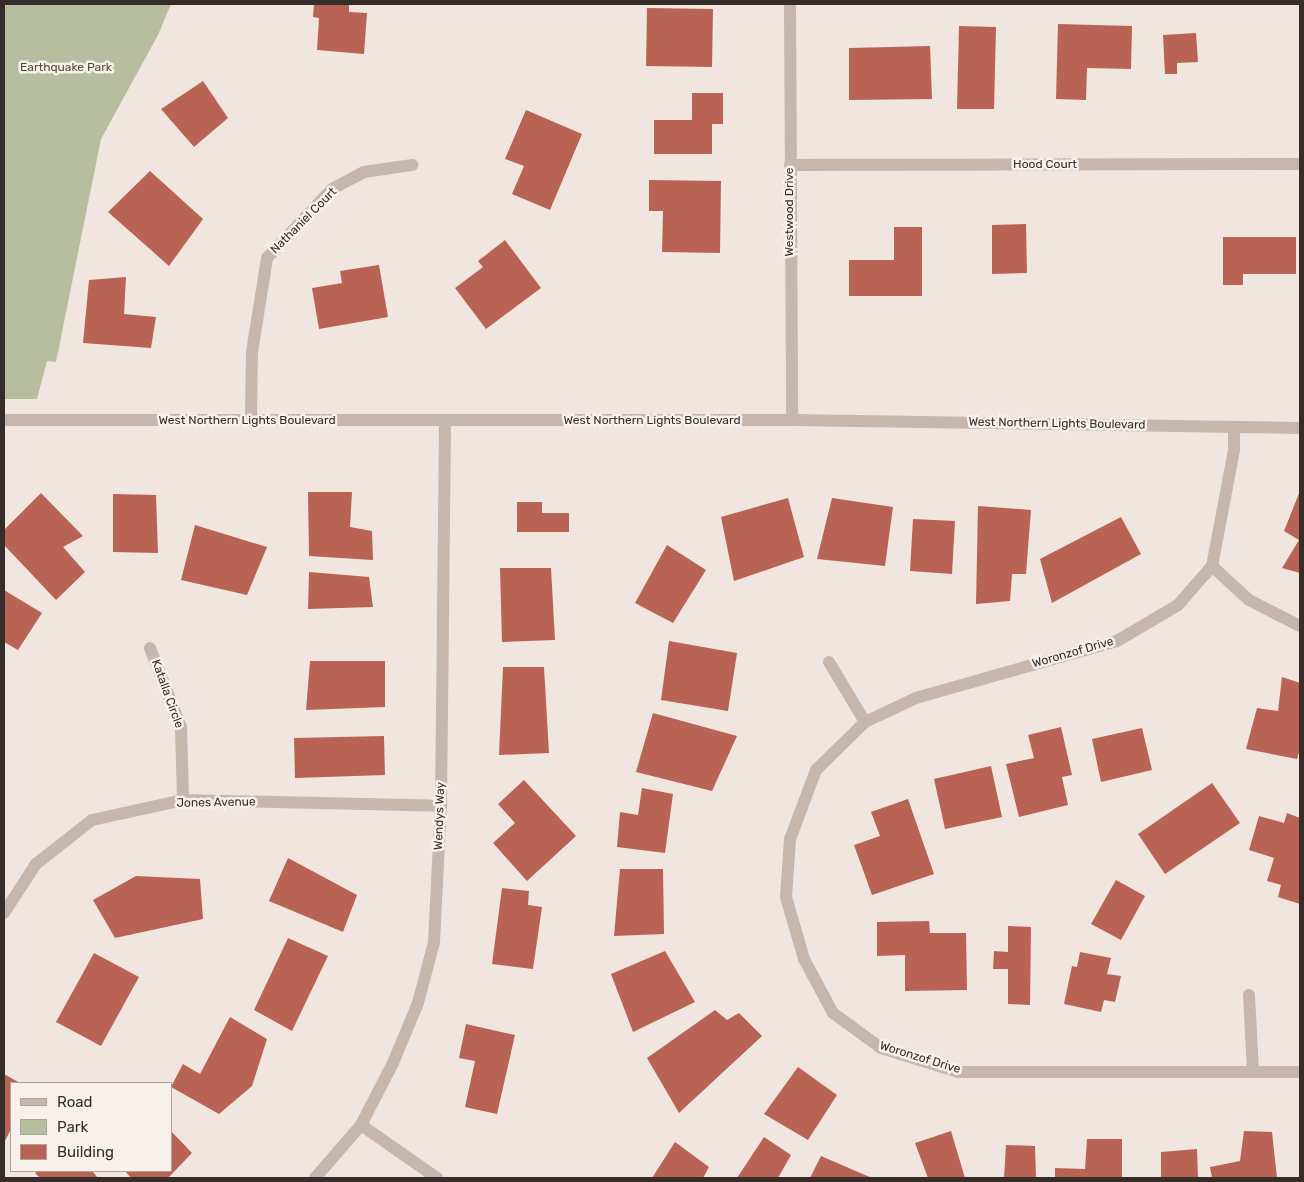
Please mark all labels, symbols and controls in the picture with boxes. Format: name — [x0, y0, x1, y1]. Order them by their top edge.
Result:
park label: Earthquake Park — [20, 61, 112, 75]
street label: Hood Court — [1013, 158, 1077, 172]
street label: Westwood Drive — [783, 167, 797, 257]
street label: Nathaniel Court — [268, 185, 340, 257]
street label: West Northern Lights Boulevard — [158, 414, 336, 428]
street label: West Northern Lights Boulevard — [563, 414, 741, 428]
street label: West Northern Lights Boulevard — [968, 415, 1146, 433]
street label: Woronzof Drive — [1031, 634, 1115, 672]
street label: Katalla Circle — [148, 658, 186, 730]
street label: Wendys Way — [432, 782, 448, 850]
street label: Jones Avenue — [176, 795, 256, 811]
street label: Woronzof Drive — [878, 1039, 962, 1077]
legend — [10, 1082, 172, 1172]
text: Road — [57, 1093, 93, 1111]
text: Park — [57, 1118, 88, 1136]
text: Building — [57, 1143, 114, 1161]

